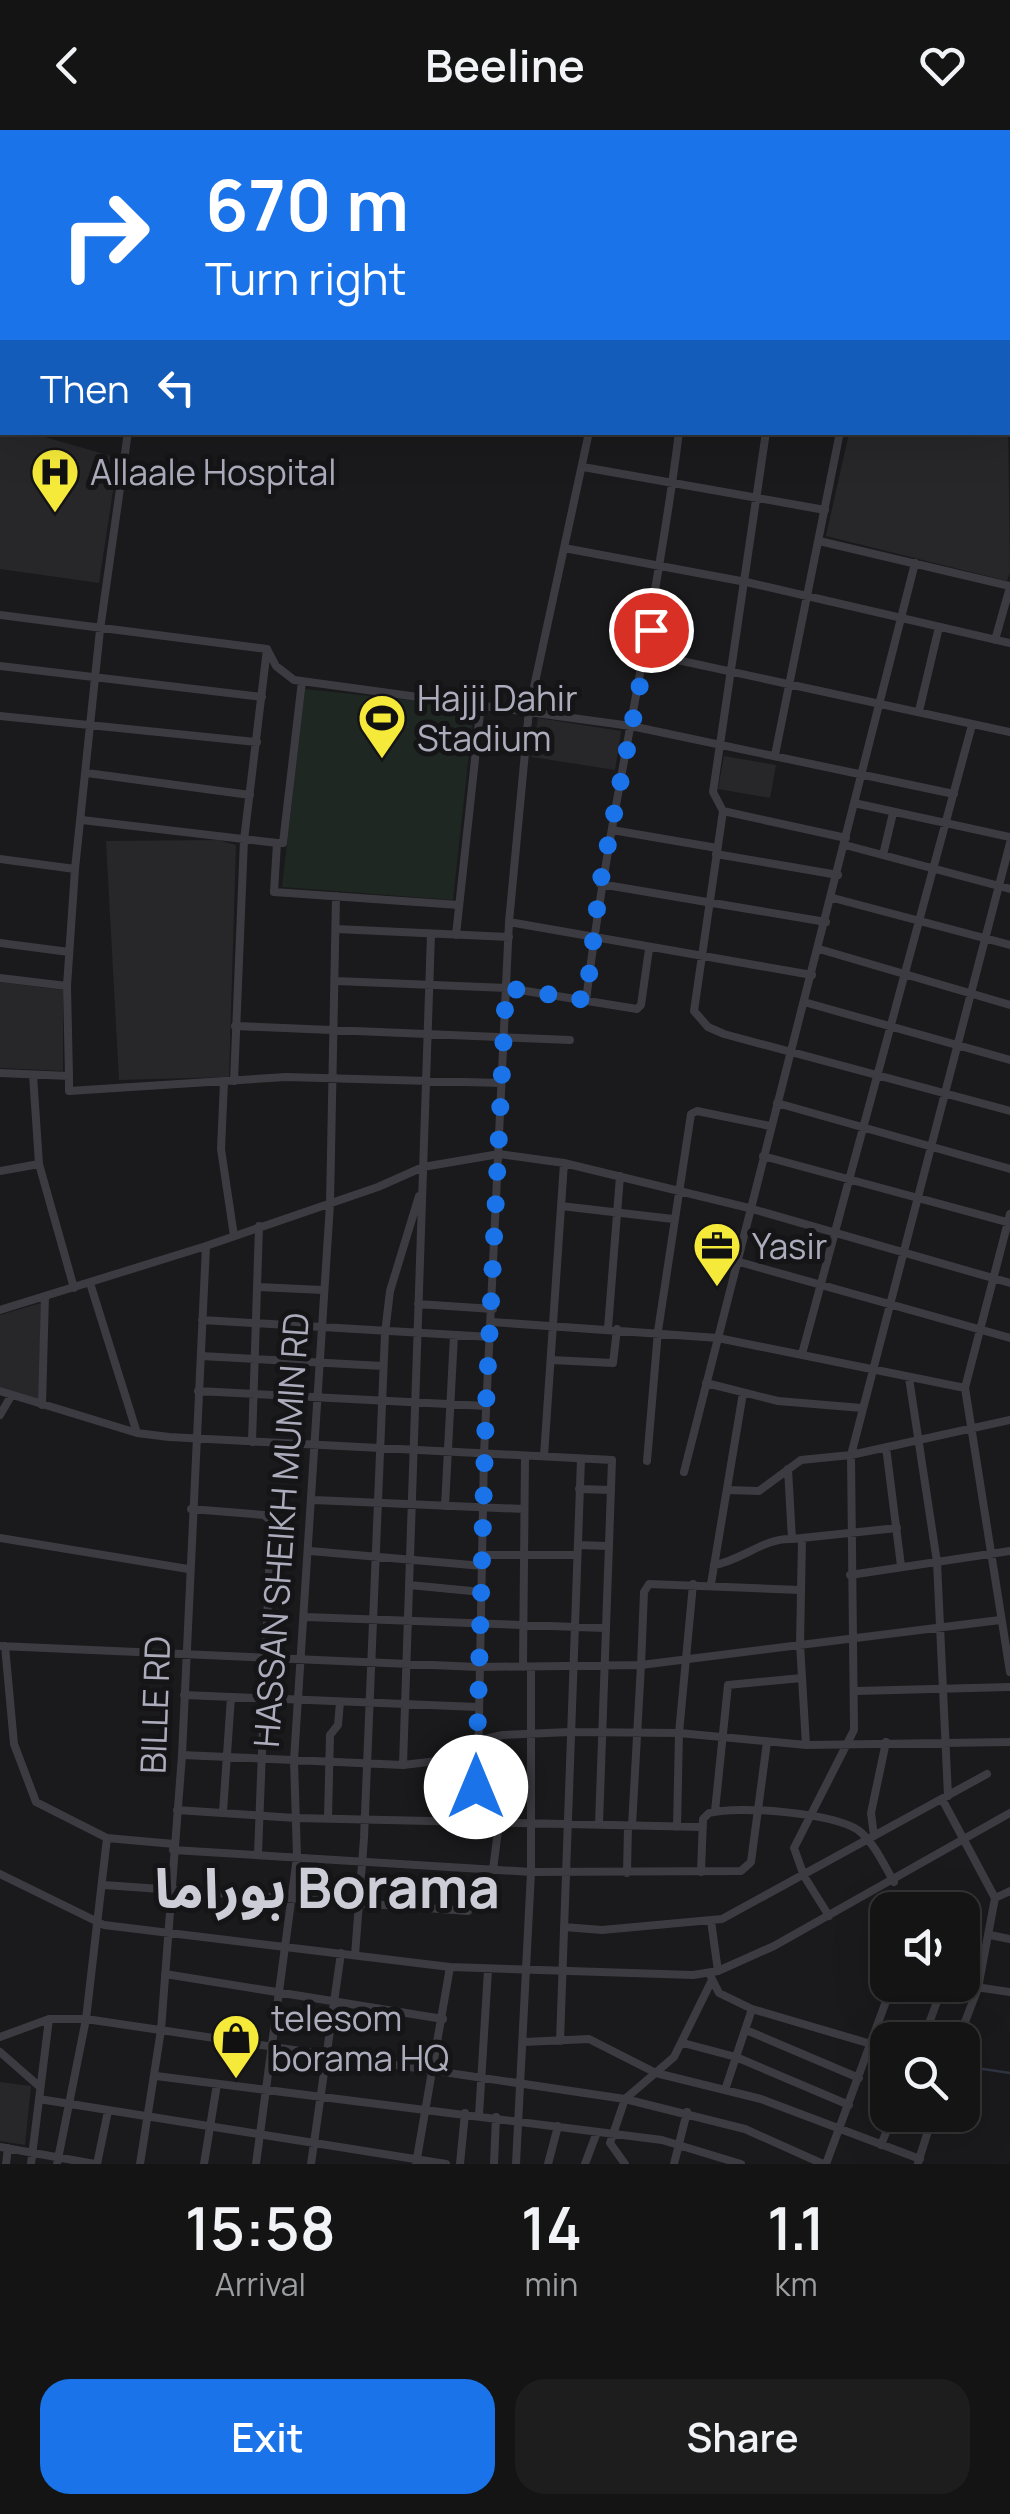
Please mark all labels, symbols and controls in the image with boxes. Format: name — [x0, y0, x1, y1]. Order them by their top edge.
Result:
text: Beeline — [425, 34, 585, 96]
icon: back — [40, 38, 95, 93]
icon: heart — [915, 38, 970, 93]
text: 670 m — [205, 156, 409, 252]
icon: right — [40, 170, 170, 300]
text: Turn right — [205, 247, 406, 309]
icon: left — [149, 360, 204, 415]
text: Then — [40, 362, 129, 414]
hospital icon: Allaale Hospital — [29, 446, 81, 514]
place label: Allaale Hospital — [90, 448, 336, 496]
pin — [609, 588, 694, 673]
icon: arrive — [624, 603, 679, 658]
place label: Hajji Dahir Stadium — [417, 674, 578, 762]
sports icon: Hajji Dahir Stadium — [356, 692, 408, 760]
office icon: Yasir — [691, 1220, 743, 1288]
place label: Yasir — [752, 1222, 827, 1270]
street label: HASSAN SHEIKH MUMIN RD — [242, 1311, 320, 1749]
street label: BILLE RD — [129, 1635, 181, 1775]
position arrow — [424, 1735, 528, 1839]
district label: بوراما Borama — [154, 1849, 500, 1925]
map controls — [870, 1892, 980, 2132]
button: sound — [870, 1892, 980, 2002]
place label: telesom borama HQ — [271, 1994, 449, 2082]
shop icon: telesom borama HQ — [210, 2012, 262, 2080]
button: search — [870, 2022, 980, 2132]
text: 15:58 — [185, 2186, 336, 2268]
text: 14 — [521, 2186, 582, 2268]
text: 1.1 — [767, 2186, 825, 2268]
text: Arrival — [215, 2262, 306, 2306]
text: min — [525, 2262, 578, 2306]
text: km — [775, 2262, 818, 2306]
button: Exit — [40, 2379, 495, 2494]
button: Share — [515, 2379, 970, 2494]

